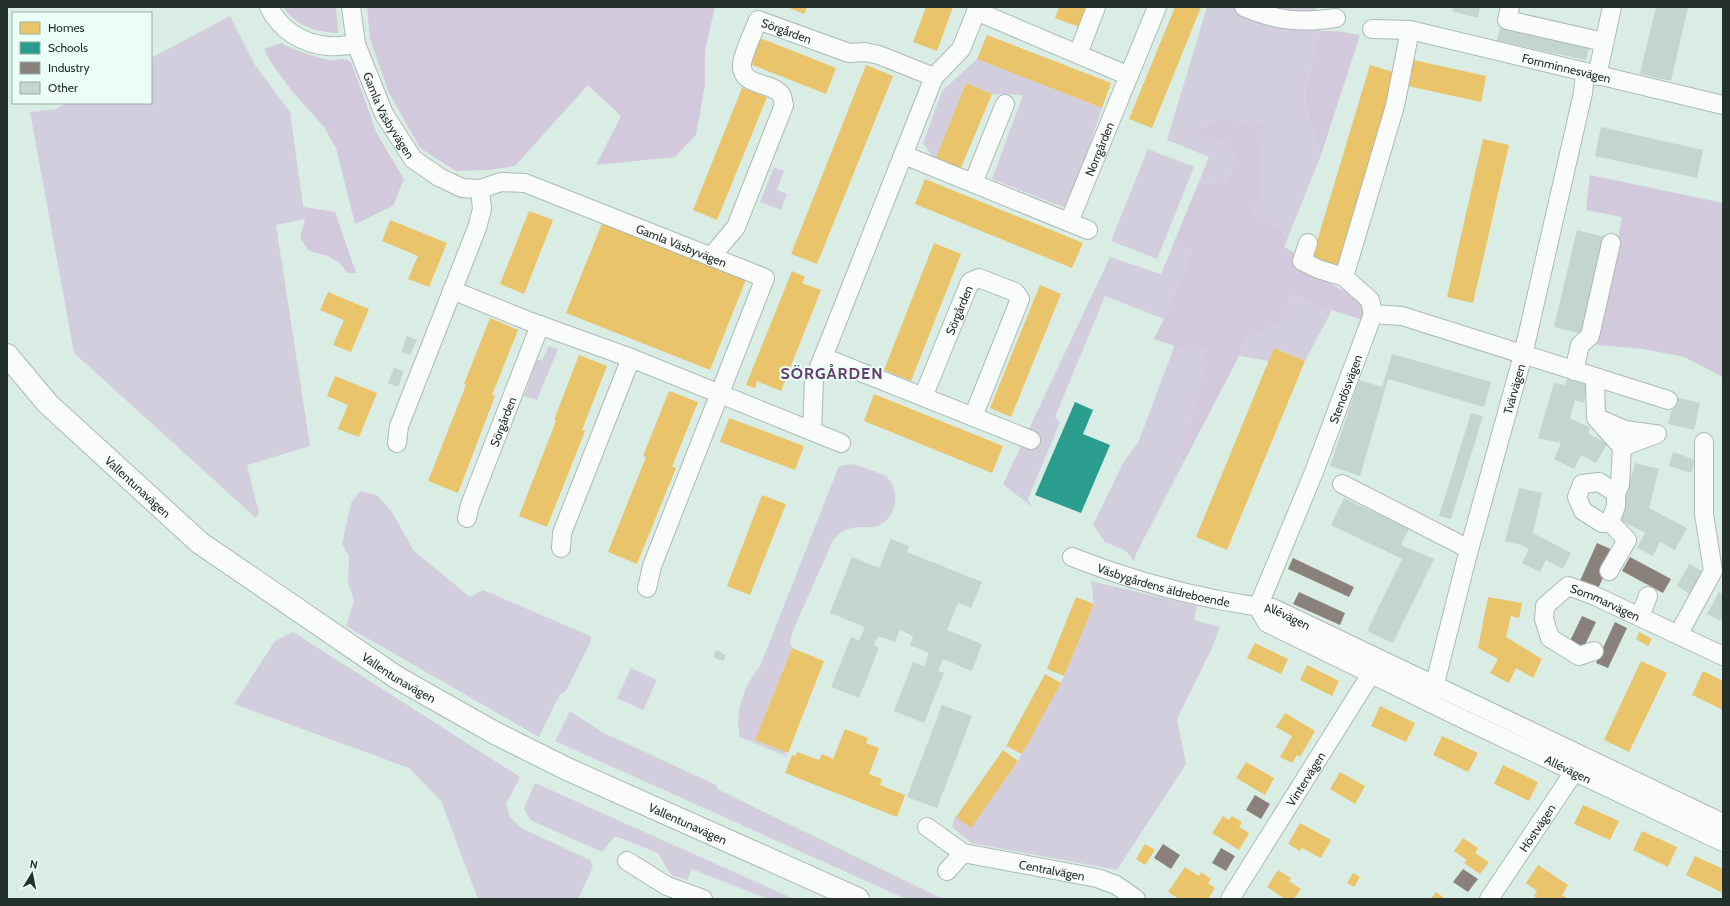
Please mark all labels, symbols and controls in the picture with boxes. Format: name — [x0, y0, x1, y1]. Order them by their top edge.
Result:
legend — [12, 12, 152, 104]
street label: Sörgården — [759, 14, 814, 46]
text: Homes — [48, 20, 85, 35]
text: Schools — [48, 40, 88, 55]
street label: Fornminnesvägen — [1521, 50, 1613, 85]
text: Industry — [48, 60, 89, 75]
street label: Gamla Väsbyvägen — [360, 70, 418, 162]
text: Other — [48, 80, 78, 95]
street label: Norrgården — [1081, 119, 1117, 178]
street label: Gamla Väsbyvägen — [634, 220, 729, 270]
street label: Sörgården — [942, 283, 976, 337]
street label: Stendösvägen — [1325, 352, 1365, 425]
street label: Tvärvägen — [1500, 362, 1528, 416]
district label: SÖRGÅRDEN — [780, 364, 884, 383]
street label: Sörgården — [486, 394, 519, 449]
street label: Vallentunavägen — [102, 452, 174, 521]
street label: Väsbygårdens äldreboende — [1095, 560, 1231, 609]
street label: Sommarvägen — [1569, 580, 1643, 624]
street label: Allévägen — [1264, 600, 1313, 632]
street label: Vallentunavägen — [359, 649, 439, 706]
street label: Vintervägen — [1283, 748, 1328, 809]
street label: Allévägen — [1543, 751, 1594, 786]
street label: Vallentunavägen — [646, 799, 730, 847]
street label: Höstvägen — [1515, 801, 1558, 854]
north arrow — [12, 854, 52, 894]
street label: Centralvägen — [1018, 856, 1087, 883]
text: N — [29, 857, 39, 872]

